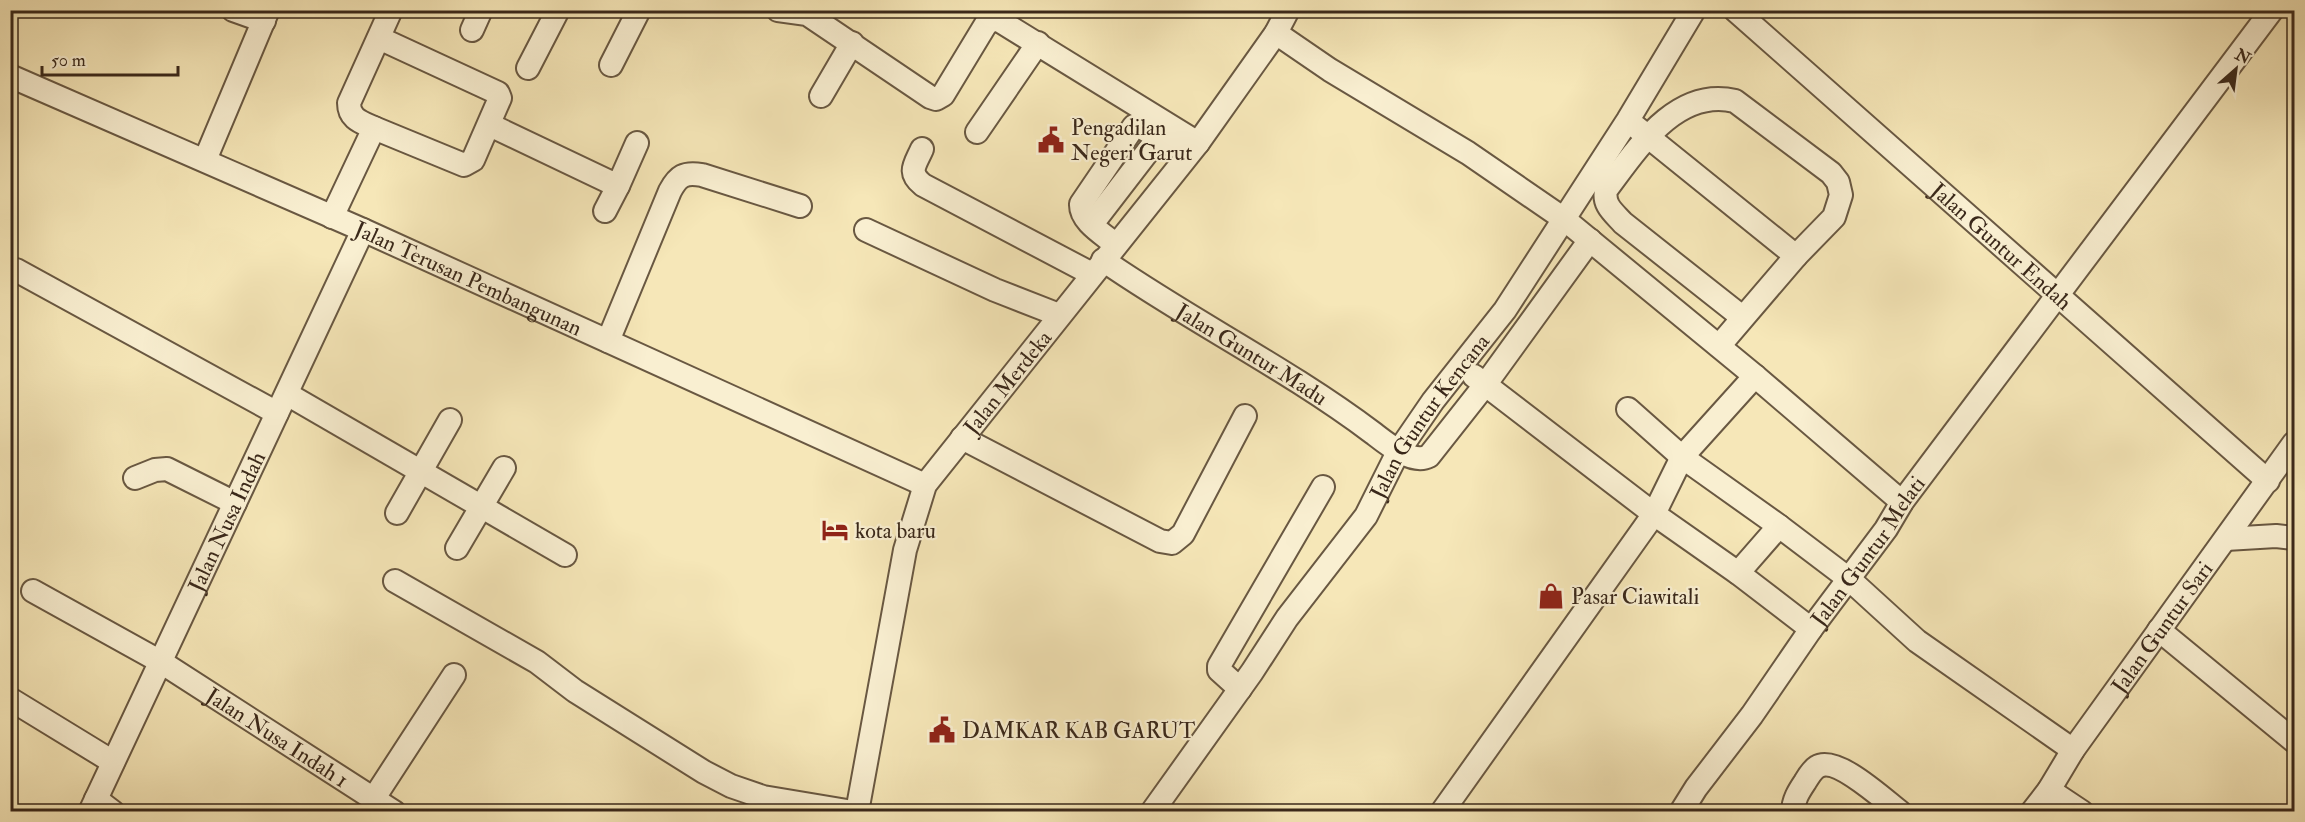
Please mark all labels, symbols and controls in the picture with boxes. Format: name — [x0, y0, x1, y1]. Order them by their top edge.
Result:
scale bar — [42, 39, 178, 77]
north arrow — [2206, 39, 2266, 99]
text: N — [2231, 44, 2254, 69]
text: 50 m — [51, 49, 86, 72]
place label: Pengadilan Negeri Garut — [1071, 114, 1192, 167]
public building icon: Pengadilan Negeri Garut — [1036, 125, 1066, 155]
street label: Jalan Guntur Endah — [1924, 176, 2078, 317]
street label: Jalan Terusan Pembangunan — [349, 215, 586, 343]
street label: Jalan Guntur Madu — [1169, 297, 1333, 412]
street label: Jalan Merdeka — [957, 324, 1059, 441]
street label: Jalan Guntur Kencana — [1363, 328, 1497, 505]
street label: Jalan Nusa Indah — [182, 447, 272, 597]
street label: Jalan Guntur Melati — [1804, 471, 1932, 633]
hotel icon: kota baru — [820, 515, 850, 545]
place label: kota baru — [855, 517, 936, 545]
street label: Jalan Guntur Sari — [2105, 556, 2219, 700]
shop icon: Pasar Ciawitali — [1536, 581, 1566, 611]
place label: Pasar Ciawitali — [1571, 583, 1700, 611]
street label: Jalan Nusa Indah 1 — [200, 681, 354, 794]
public building icon: DAMKAR KAB GARUT — [927, 715, 957, 745]
place label: DAMKAR KAB GARUT — [962, 717, 1196, 745]

